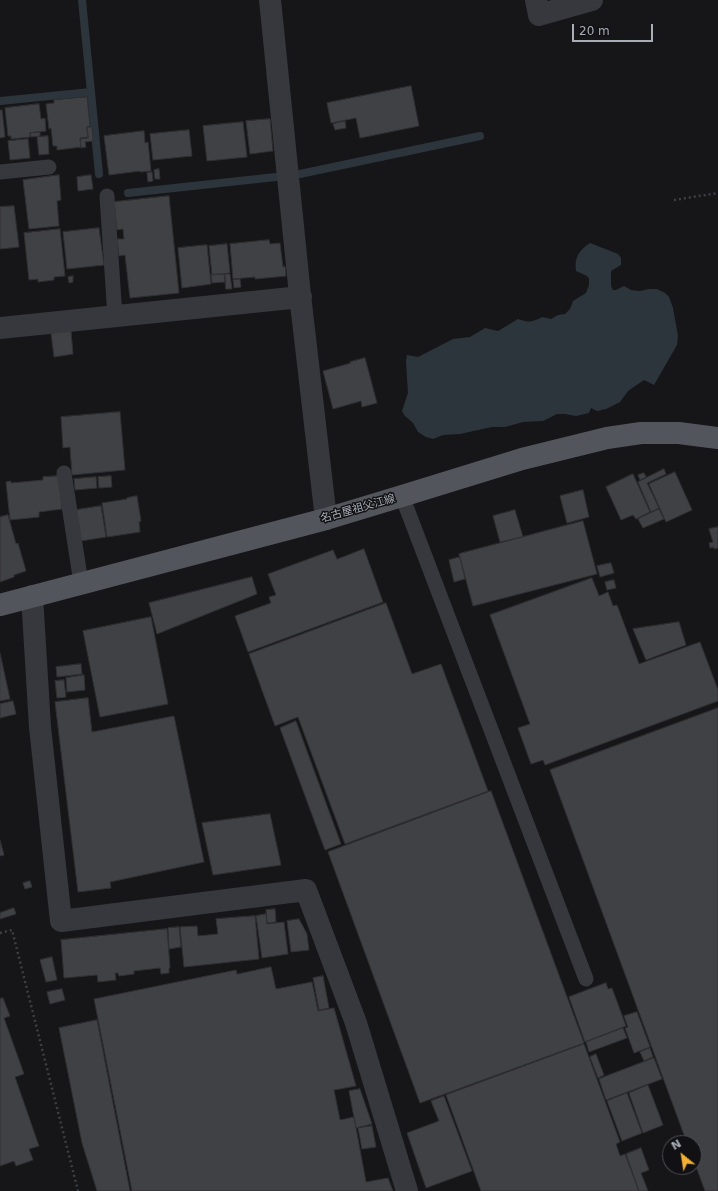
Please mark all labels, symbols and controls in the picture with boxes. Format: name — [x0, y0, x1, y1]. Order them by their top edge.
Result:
scale bar — [574, 16, 655, 42]
text: 20 m — [579, 24, 610, 38]
street label: 名古屋祖父江線 — [319, 492, 397, 526]
north arrow — [662, 1135, 702, 1175]
text: N — [669, 1137, 683, 1153]

